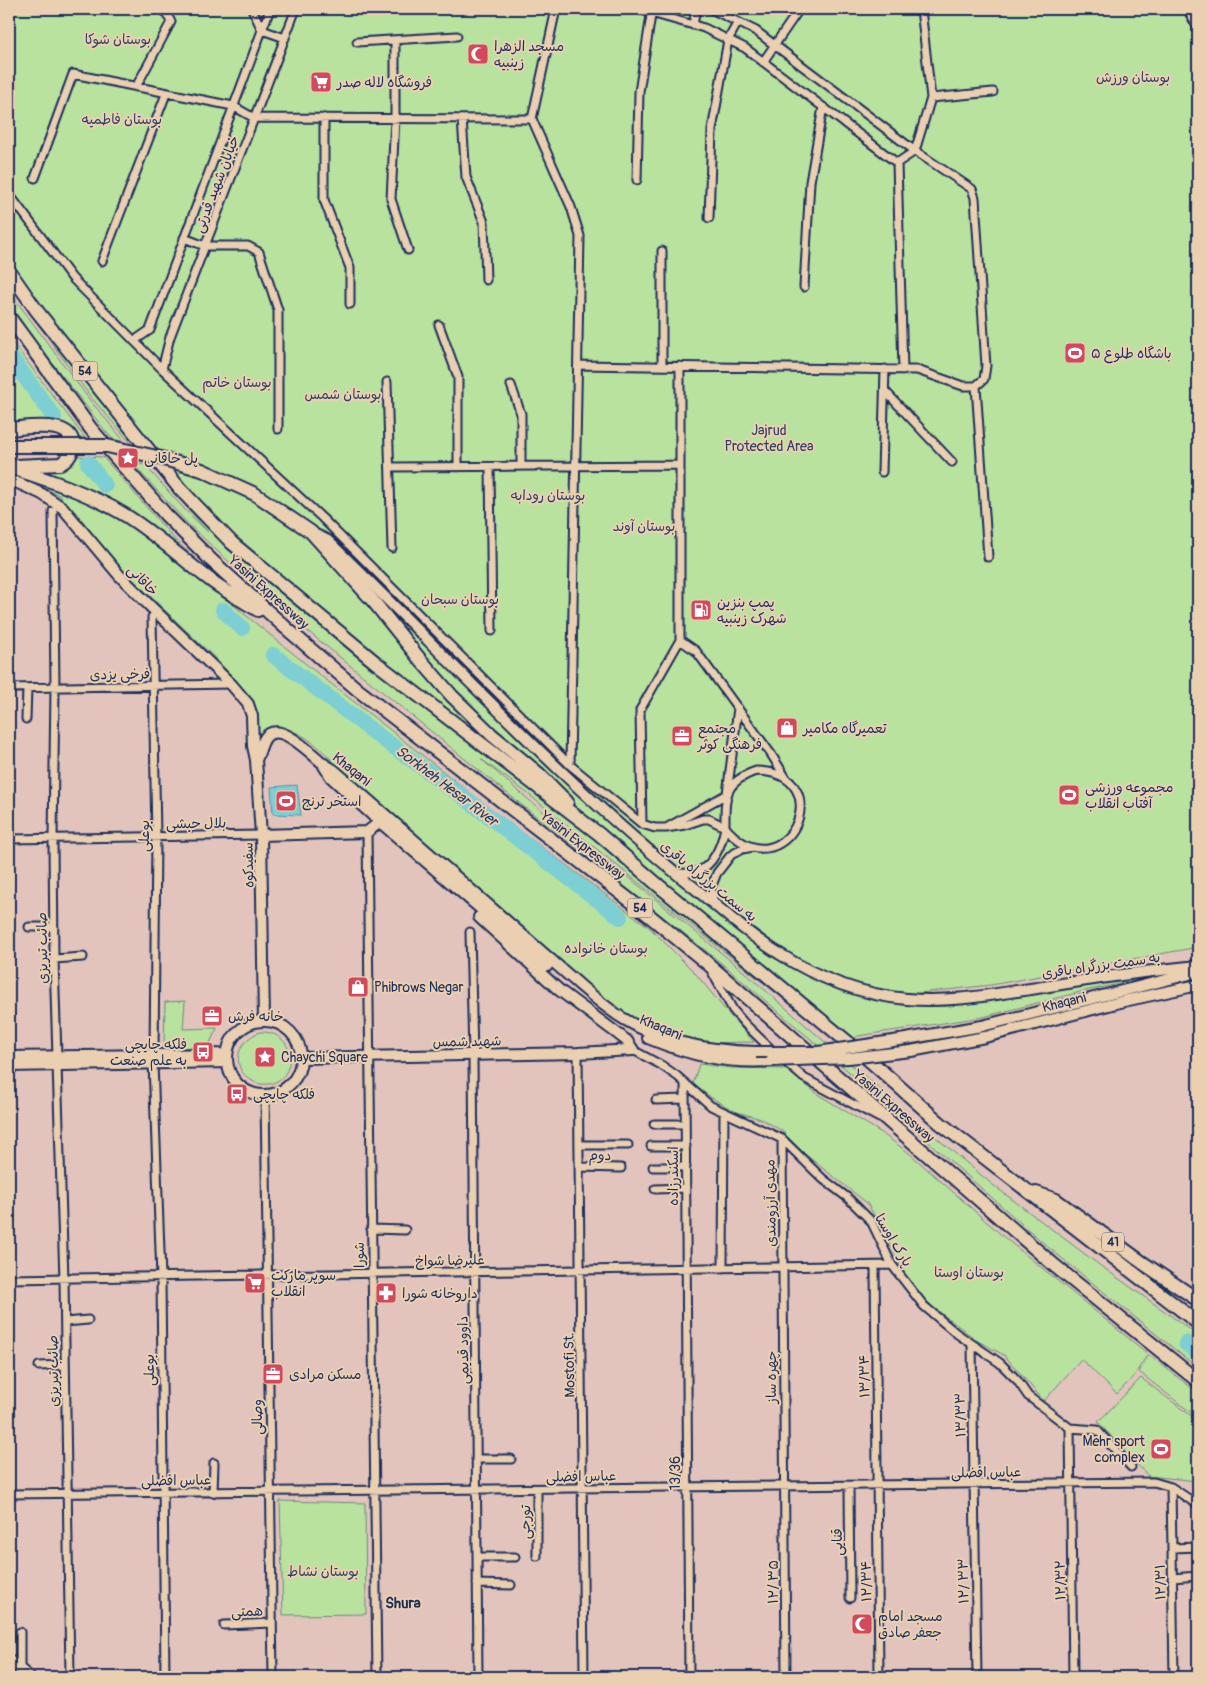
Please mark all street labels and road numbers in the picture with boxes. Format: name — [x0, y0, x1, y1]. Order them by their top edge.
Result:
street label: خیابان شهید قدرتی — [190, 133, 243, 235]
road number: 54 — [72, 362, 98, 381]
street label: Yasini Expressway — [224, 551, 312, 633]
street label: خاقانی — [124, 561, 162, 600]
street label: فرخی یزدی — [90, 665, 150, 684]
street label: Khaqani — [329, 749, 375, 790]
street label: Yasini Expressway — [536, 807, 628, 884]
street label: بلال حبشی — [166, 814, 226, 833]
street label: بوعلی — [136, 820, 153, 852]
street label: به سمت بزرگراه باقری — [657, 837, 760, 926]
street label: سفیدکوه — [240, 842, 257, 888]
road number: 54 — [628, 898, 652, 918]
street label: صائب تبریزی — [33, 912, 52, 984]
street label: به سمت بزرگراه باقری — [1041, 949, 1161, 982]
street label: Khaqani — [1040, 989, 1088, 1016]
street label: Khaqani — [637, 1011, 685, 1044]
street label: شهید شمس — [432, 1032, 502, 1051]
street label: Yasini Expressway — [849, 1066, 938, 1146]
street label: اسکندرزاده — [665, 1146, 682, 1206]
street label: دوم — [588, 1147, 612, 1166]
street label: مهدی آرزومندی — [761, 1159, 781, 1247]
street label: پارک اوستا — [870, 1211, 916, 1270]
road number: 41 — [1102, 1232, 1124, 1252]
street label: شورا — [351, 1242, 368, 1268]
street label: علیرضا شواخ — [415, 1251, 485, 1271]
street label: داوود قدیمی — [454, 1316, 473, 1384]
street label: Mostofi St. — [560, 1332, 579, 1398]
street label: صائب تبریزی — [44, 1335, 63, 1407]
street label: چهره ساز — [763, 1351, 781, 1404]
street label: بوعلی — [141, 1354, 158, 1386]
street label: ۱۳/۳۴ — [856, 1354, 873, 1398]
street label: ۱۳/۳۳ — [952, 1393, 969, 1437]
street label: وصالی — [249, 1399, 266, 1435]
street label: 13/36 — [667, 1456, 684, 1490]
street label: عباس افضلی — [951, 1463, 1021, 1482]
street label: عباس افضلی — [546, 1467, 616, 1486]
street label: عباس افضلی — [141, 1471, 211, 1490]
street label: تورجی — [517, 1504, 534, 1539]
street label: قنایی — [829, 1528, 846, 1556]
street label: ۱۲/ ۳۳ — [955, 1558, 972, 1604]
street label: ۱۲/ ۳۵ — [765, 1560, 782, 1604]
street label: ۱۲/۳۴ — [858, 1560, 875, 1602]
street label: ۱۲/۳۲ — [1052, 1560, 1069, 1600]
street label: ۱۲/۳۱ — [1152, 1564, 1169, 1600]
street label: همتی — [231, 1602, 263, 1621]

